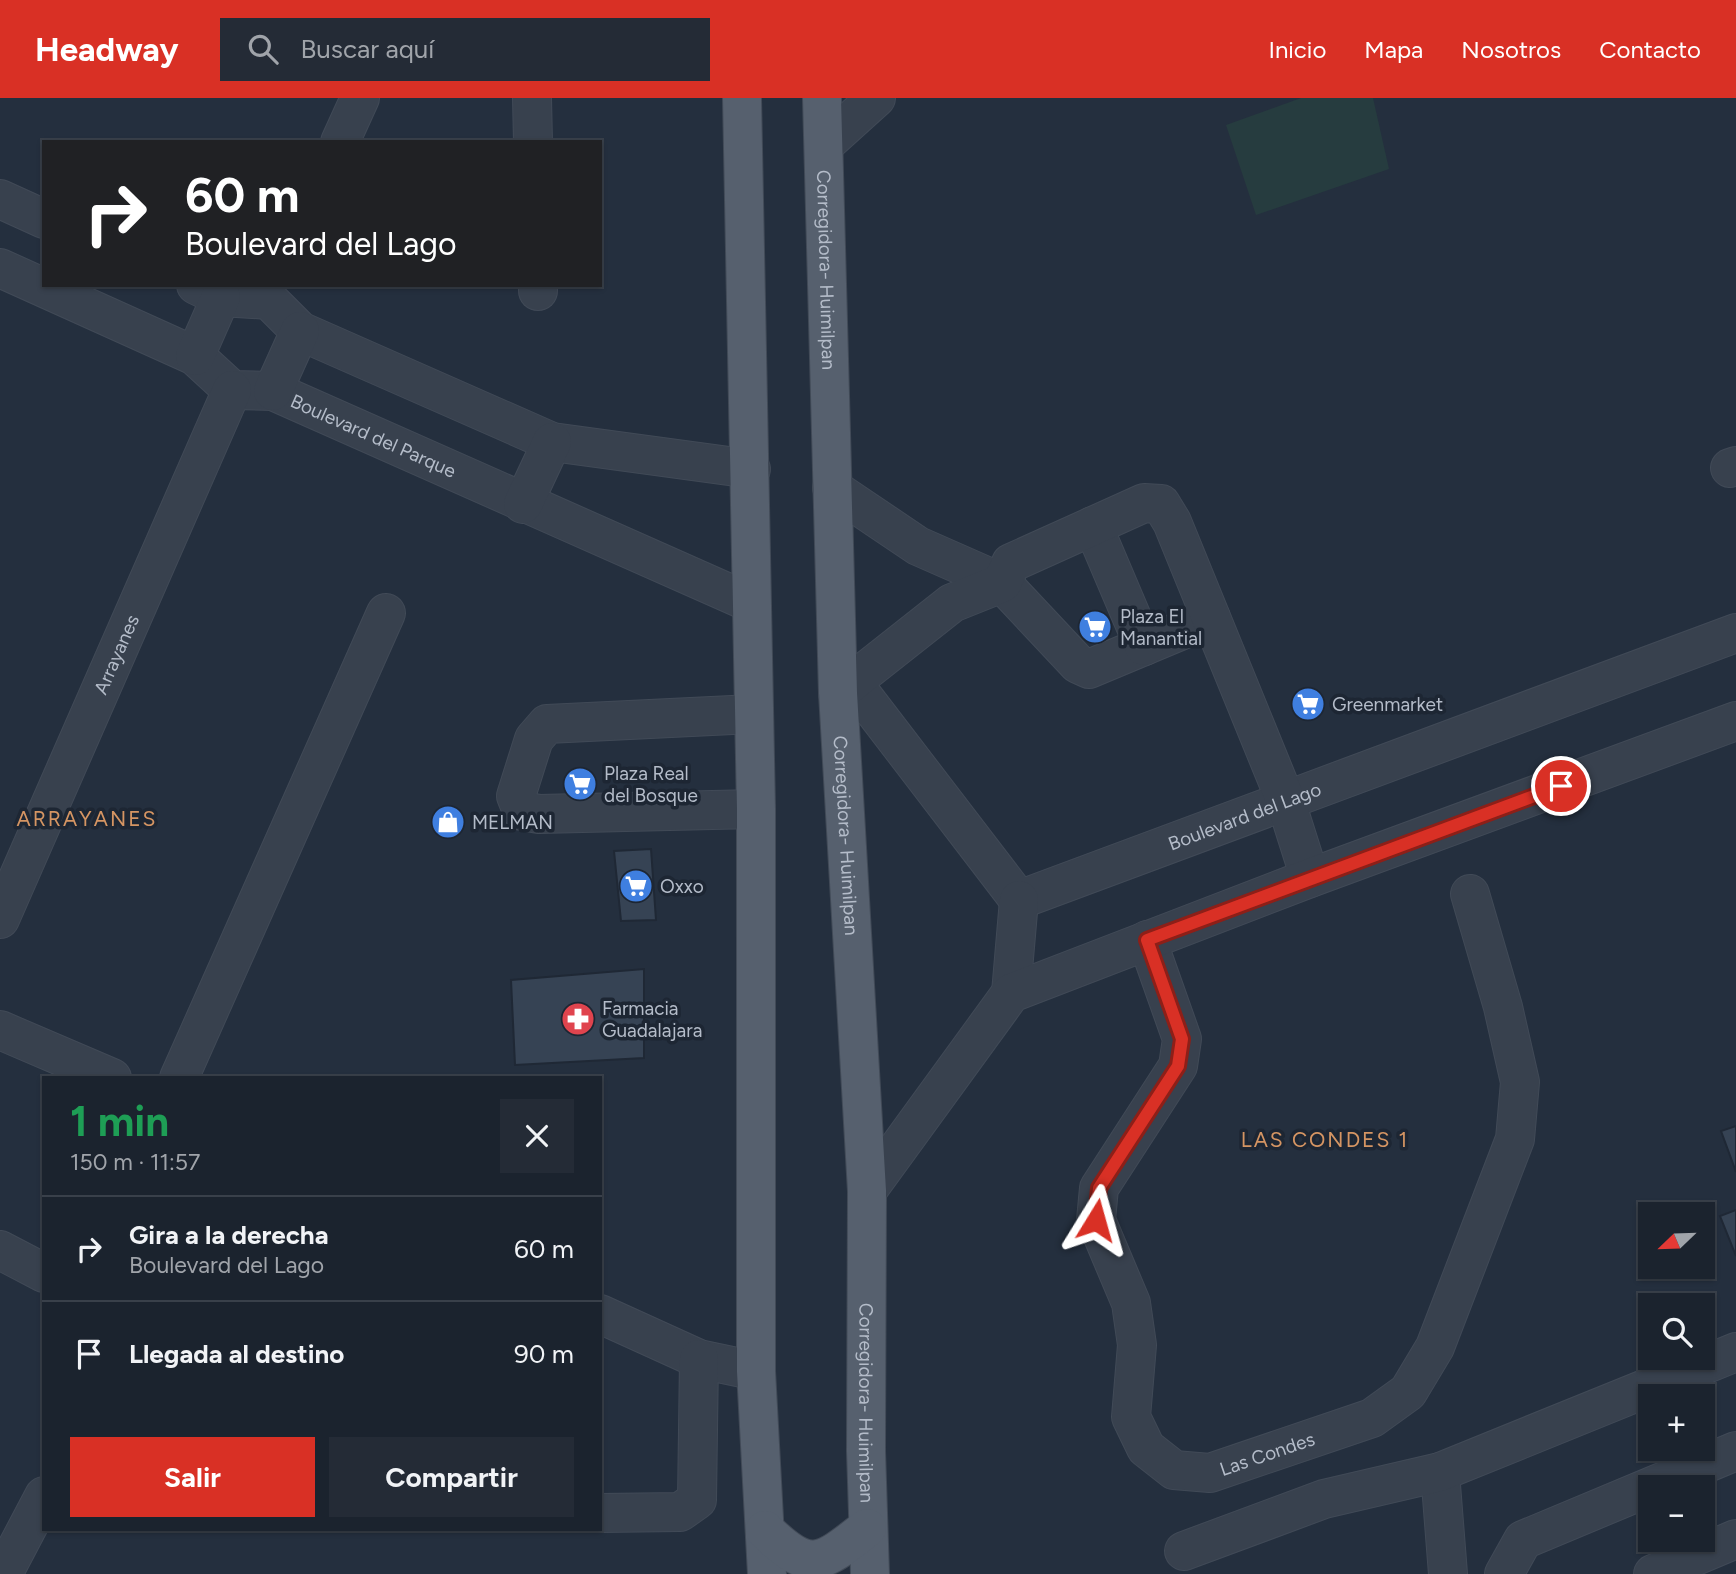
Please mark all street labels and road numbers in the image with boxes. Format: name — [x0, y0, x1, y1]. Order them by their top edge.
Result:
street label: Corregidora- Huimilpan — [812, 170, 841, 370]
street label: Boulevard del Parque — [287, 389, 460, 482]
street label: Arrayanes — [89, 611, 144, 698]
street label: Corregidora- Huimilpan — [829, 735, 864, 936]
street label: Boulevard del Lago — [1165, 777, 1324, 855]
street label: Corregidora- Huimilpan — [854, 1303, 879, 1503]
street label: Las Condes — [1217, 1427, 1318, 1480]

